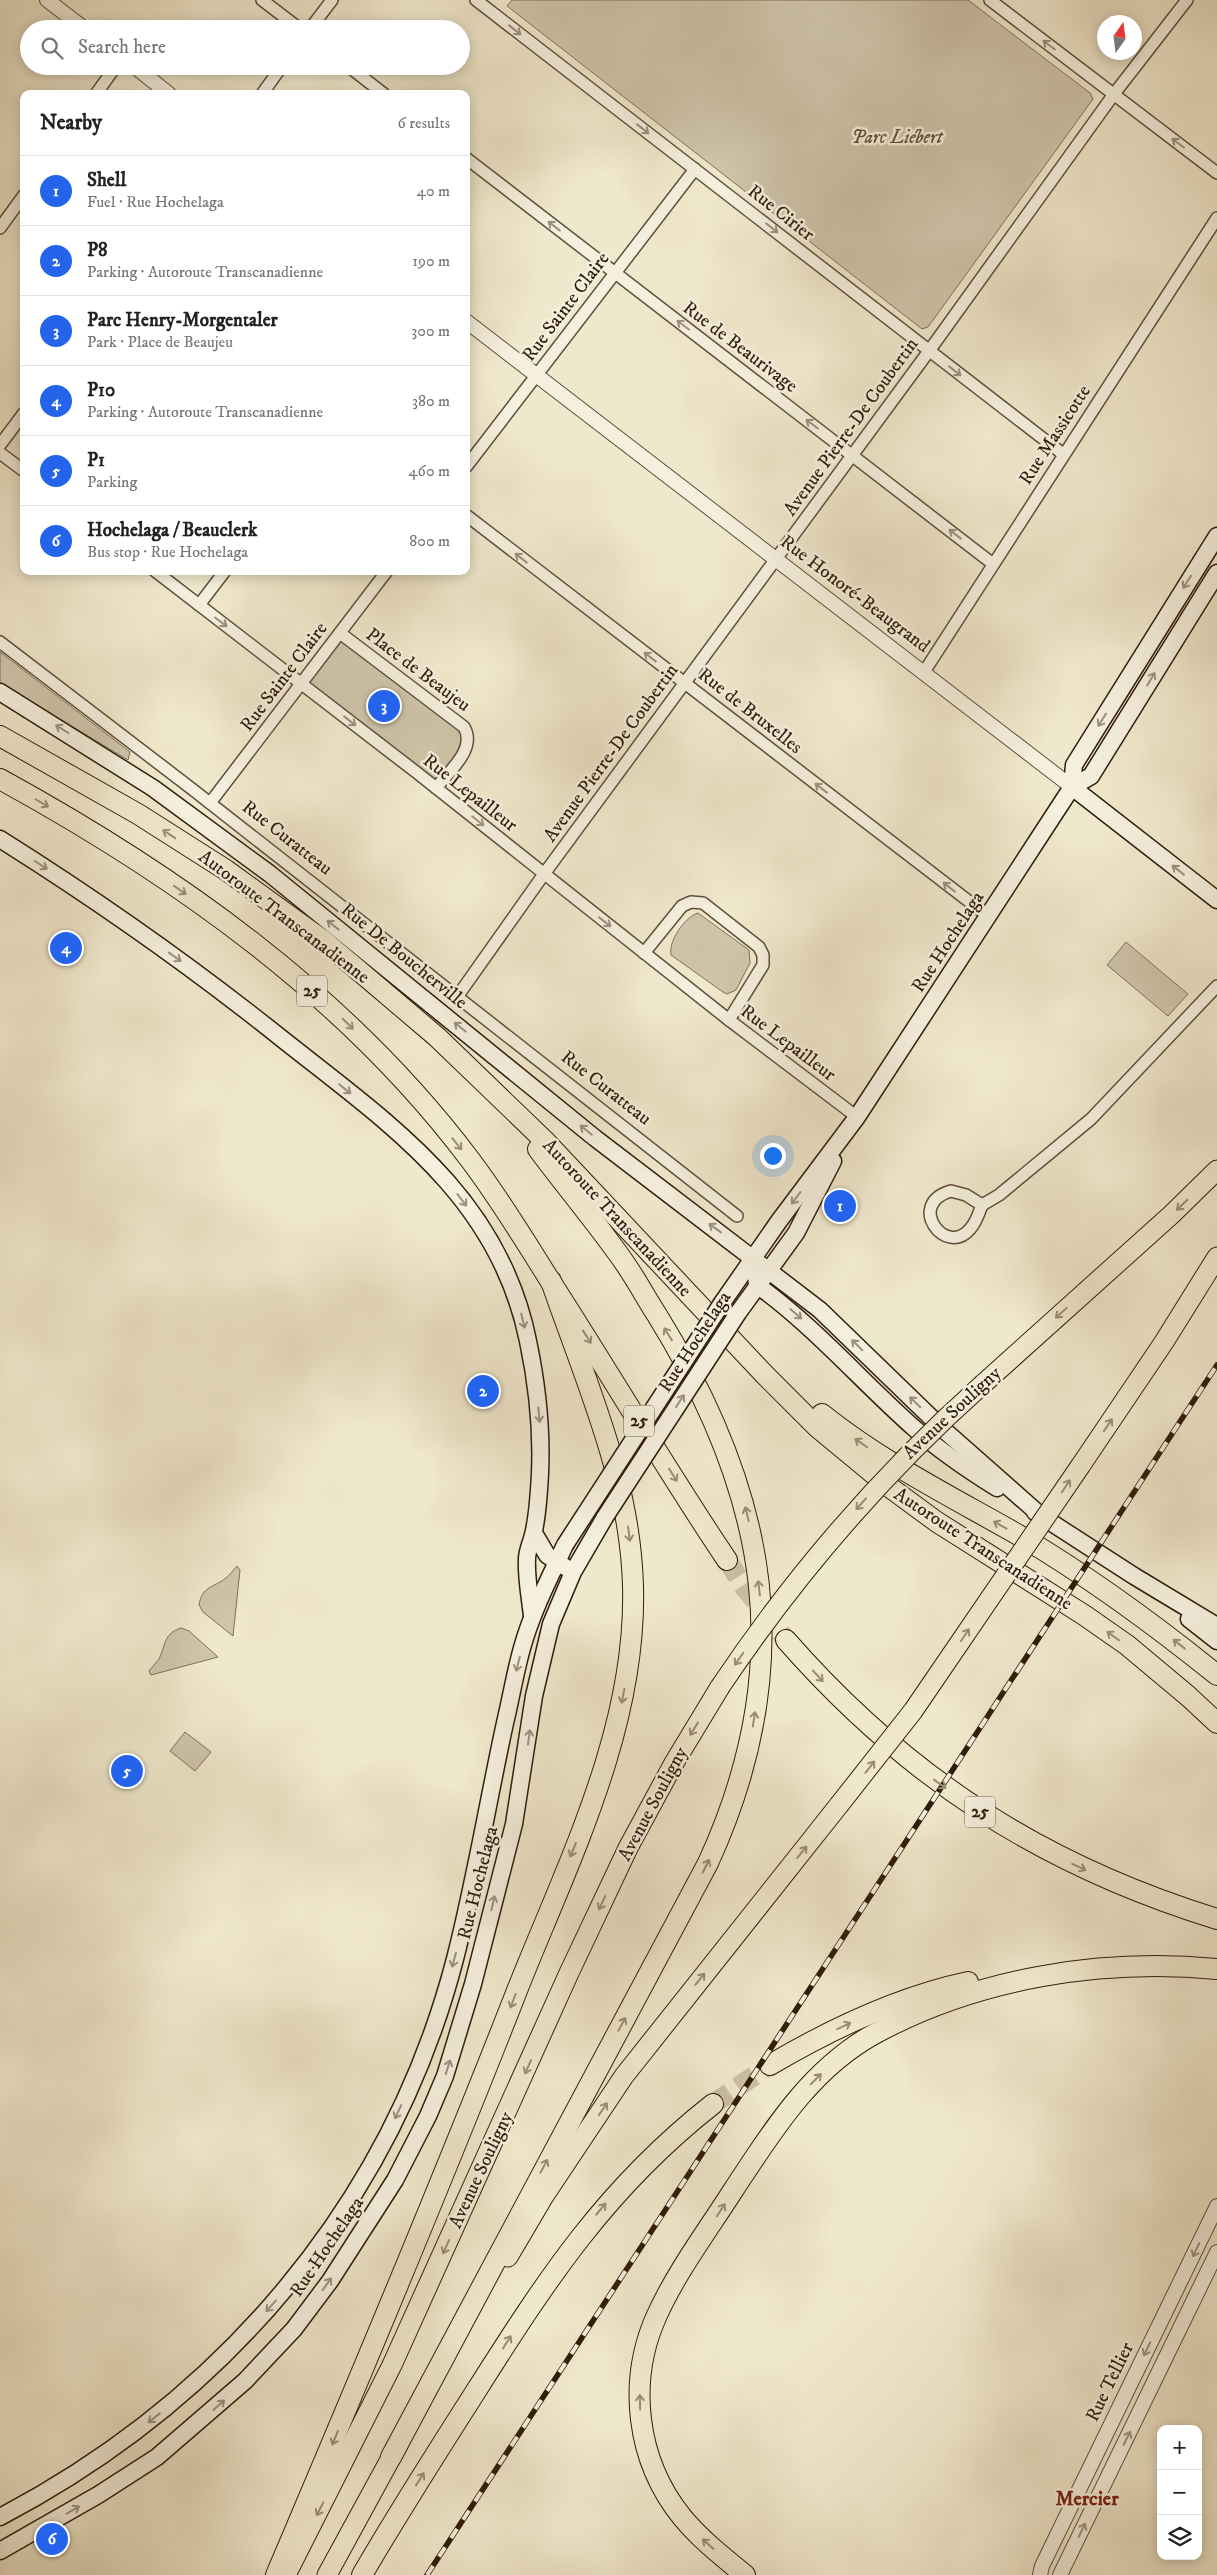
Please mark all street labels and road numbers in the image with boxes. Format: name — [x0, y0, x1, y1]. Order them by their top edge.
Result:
street label: Rue Cirier — [743, 180, 819, 246]
street label: Rue Sainte Claire — [517, 248, 615, 366]
street label: Rue de Beaurivage — [678, 296, 802, 398]
street label: Avenue Pierre-De Coubertin — [779, 334, 923, 520]
street label: Rue Massicotte — [1014, 381, 1096, 489]
street label: Rue Honoré-Beaugrand — [776, 530, 935, 658]
street label: Rue Sainte Claire — [235, 618, 333, 736]
street label: Place de Beaujeu — [361, 623, 475, 717]
street label: Avenue Pierre-De Coubertin — [539, 660, 683, 846]
street label: Rue de Bruxelles — [693, 663, 807, 759]
street label: Rue Lepailleur — [418, 749, 522, 837]
street label: Rue Curatteau — [237, 796, 337, 880]
street label: Autoroute Transcanadienne — [194, 845, 374, 989]
street label: Rue Hochelaga — [907, 887, 989, 997]
street label: Rue De Boucherville — [336, 898, 472, 1014]
road number: 25 — [297, 976, 327, 1006]
street label: Rue Lepailleur — [736, 1000, 840, 1086]
street label: Rue Curatteau — [556, 1046, 656, 1130]
street label: Autoroute Transcanadienne — [538, 1134, 696, 1302]
street label: Rue Hochelaga — [654, 1287, 736, 1397]
street label: Avenue Souligny — [898, 1361, 1007, 1464]
road number: 25 — [624, 1405, 654, 1436]
street label: Autoroute Transcanadienne — [889, 1483, 1077, 1615]
street label: Avenue Souligny — [613, 1742, 693, 1865]
road number: 25 — [965, 1796, 995, 1828]
street label: Rue Hochelaga — [453, 1824, 503, 1942]
street label: Avenue Souligny — [444, 2107, 518, 2232]
street label: Rue Hochelaga — [285, 2193, 369, 2301]
street label: Rue Tellier — [1081, 2339, 1139, 2425]

